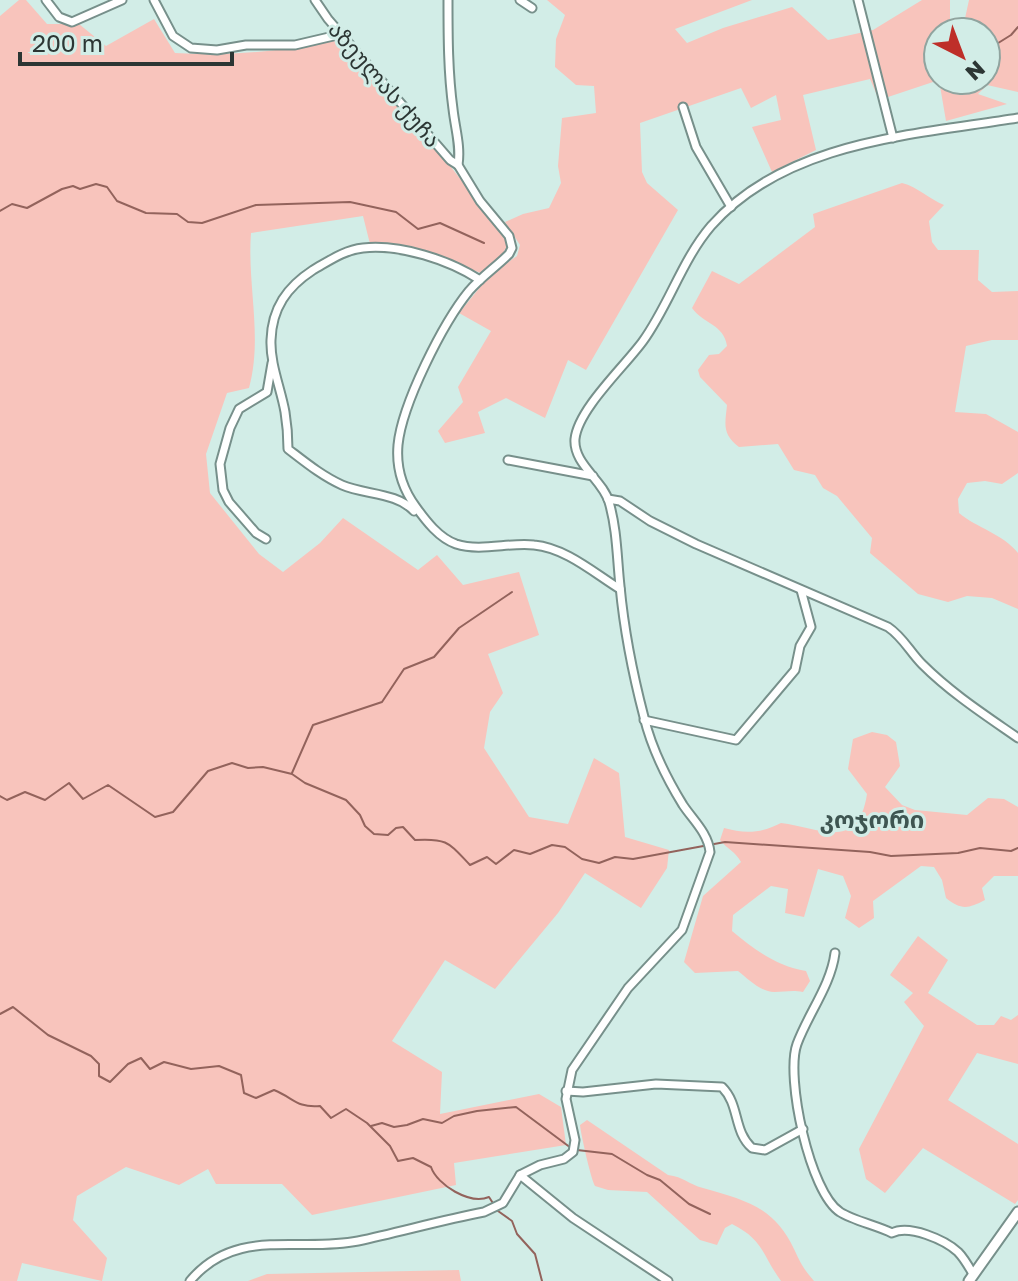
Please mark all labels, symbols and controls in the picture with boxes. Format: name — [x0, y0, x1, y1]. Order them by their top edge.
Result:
scale bar — [20, 16, 232, 66]
street label: აზეულას ქუჩა — [322, 16, 447, 153]
north arrow — [922, 16, 1002, 96]
text: 200 m — [32, 28, 103, 57]
text: N — [960, 56, 991, 87]
district label: კოჯორი — [820, 804, 924, 834]

